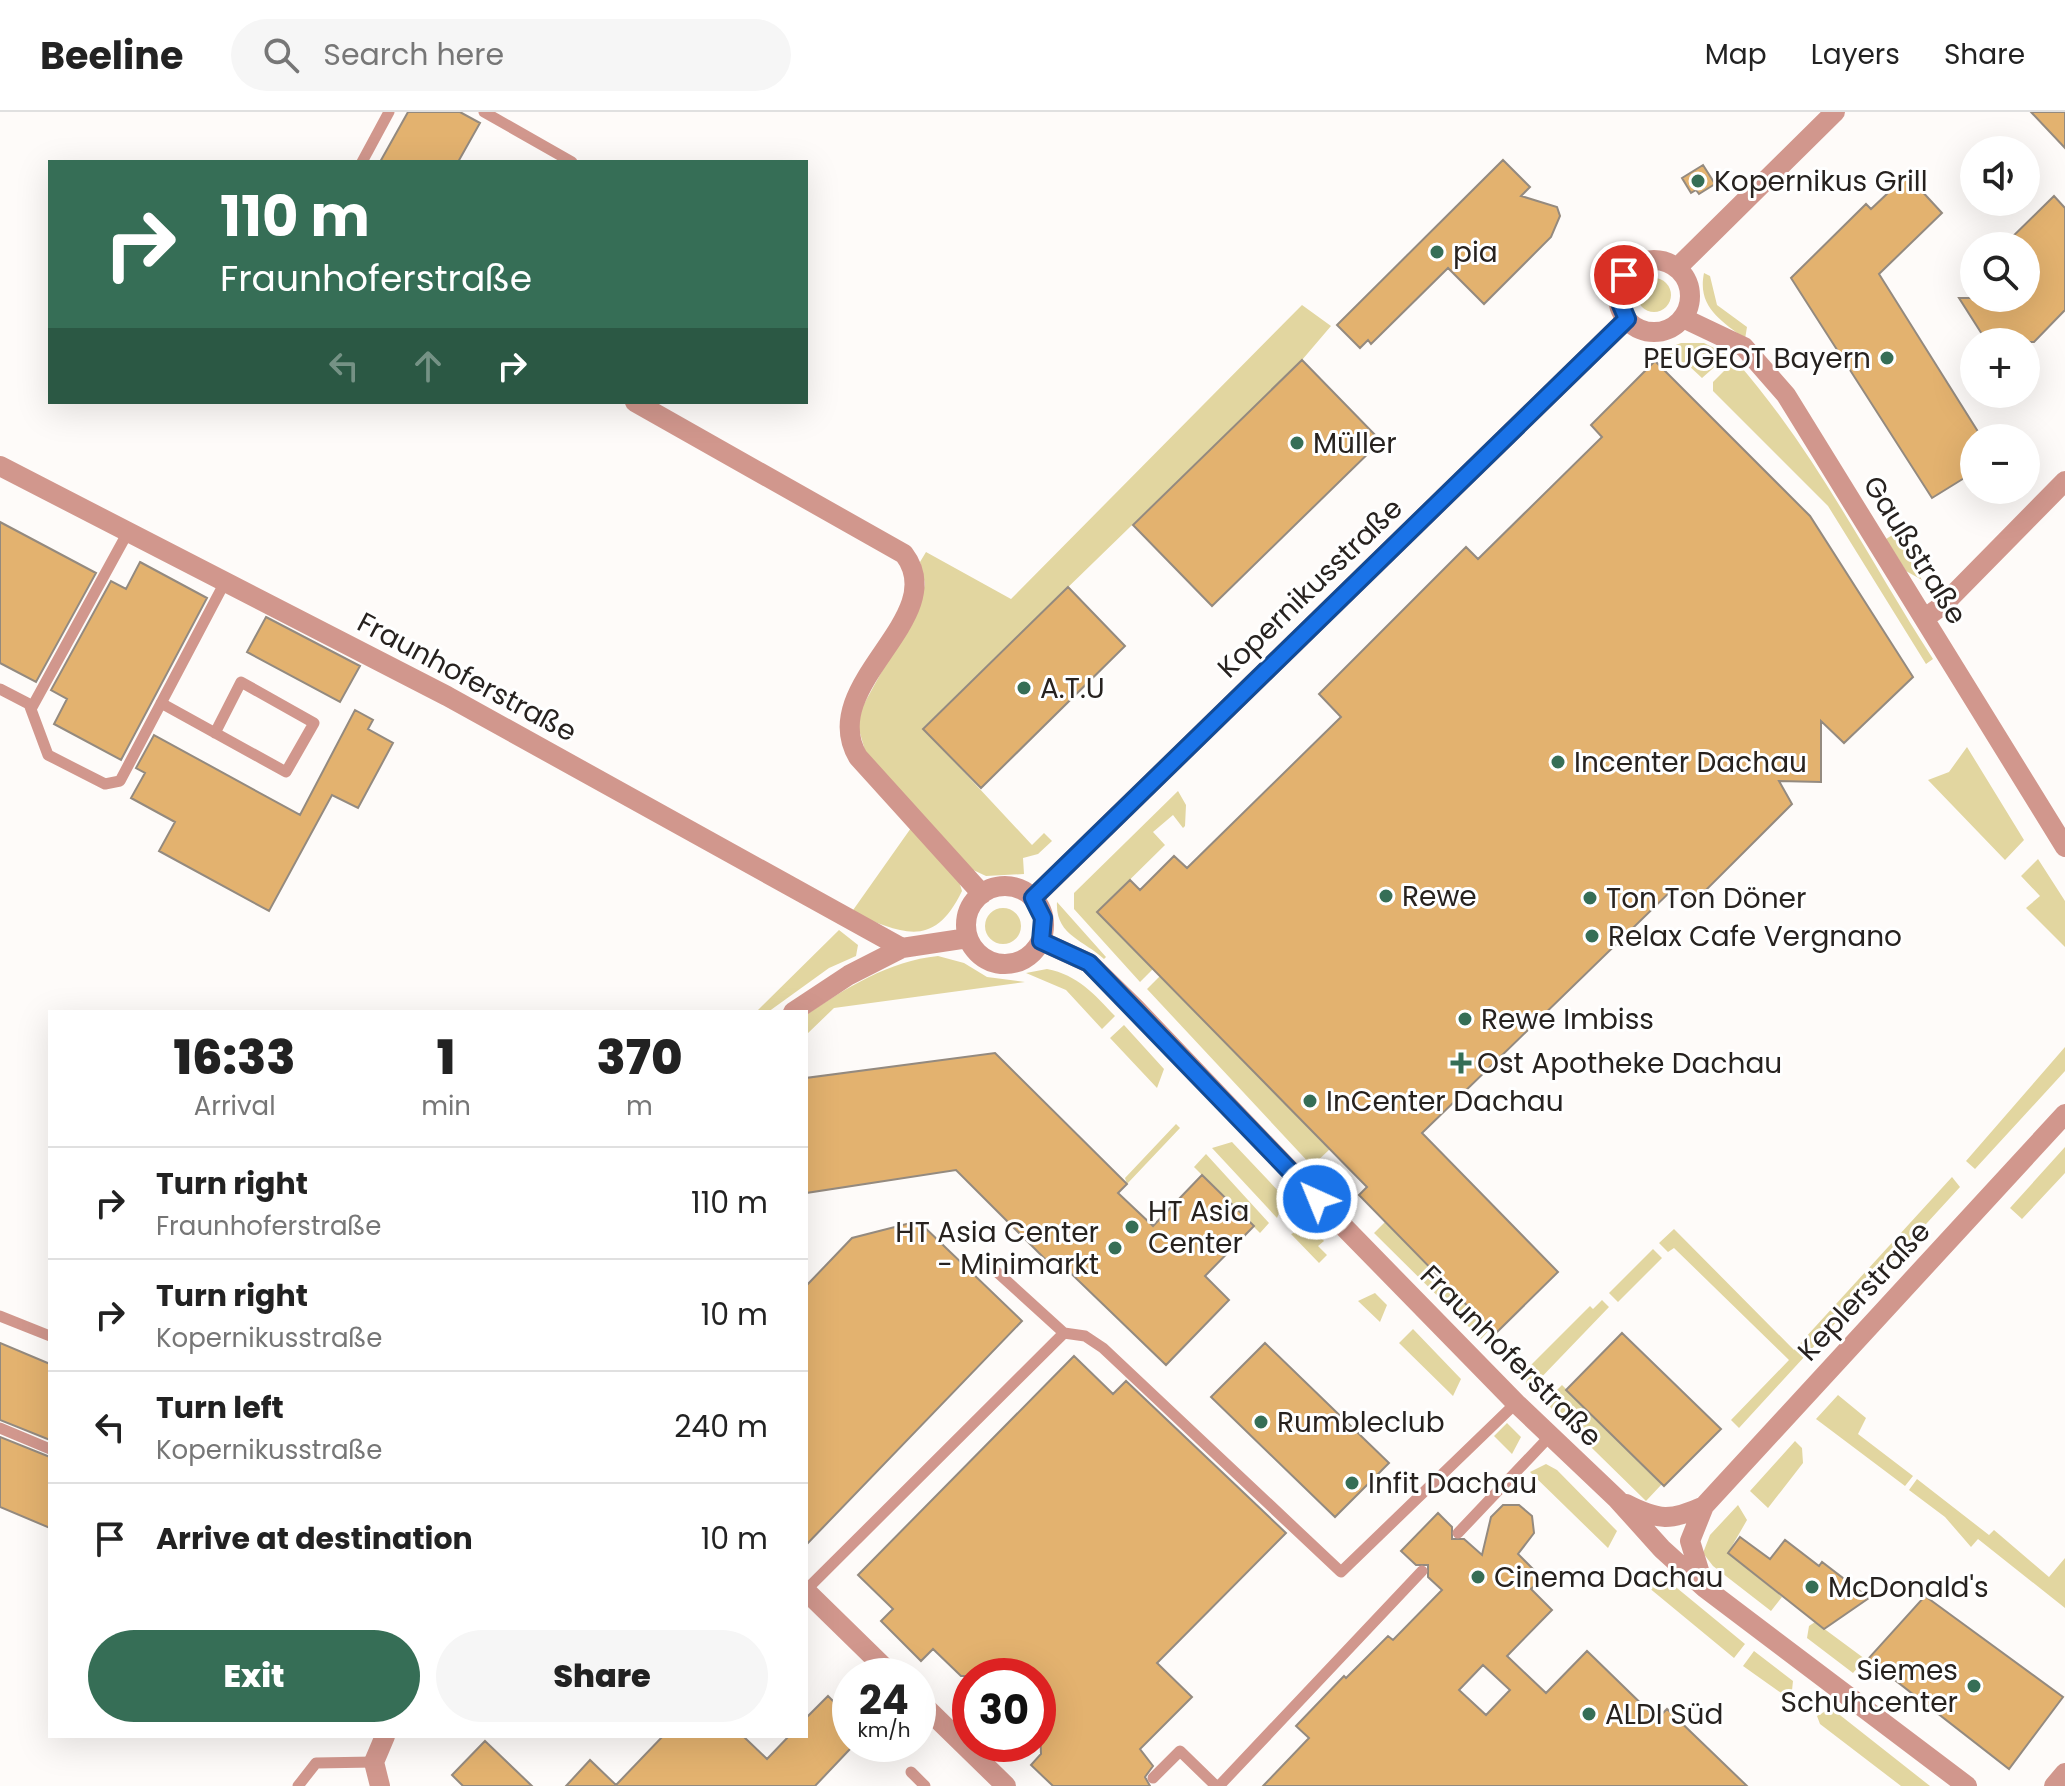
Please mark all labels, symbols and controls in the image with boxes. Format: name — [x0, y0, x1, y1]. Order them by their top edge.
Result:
search box — [231, 19, 791, 91]
text: Beeline — [40, 29, 183, 82]
icon: search — [259, 33, 303, 77]
text: Search here — [323, 33, 504, 76]
text: Map — [1705, 35, 1767, 74]
text: Layers — [1811, 35, 1900, 74]
text: Share — [1944, 35, 2025, 74]
map controls — [1960, 136, 2040, 504]
button: sound — [1960, 136, 2040, 216]
place label: Kopernikus Grill — [1714, 162, 1928, 201]
marker: Kopernikus Grill — [1689, 172, 1707, 190]
text: 110 m — [220, 177, 370, 256]
icon: right — [88, 192, 192, 296]
button: search — [1960, 232, 2040, 312]
place label: pia — [1453, 233, 1498, 272]
pin — [1590, 241, 1658, 309]
marker: pia — [1428, 243, 1446, 261]
text: Fraunhoferstraße — [220, 253, 532, 304]
icon: arrive — [1602, 253, 1646, 297]
button: + — [1960, 328, 2040, 408]
place label: PEUGEOT Bayern — [1643, 339, 1871, 378]
icon: left — [322, 344, 366, 388]
icon: ahead — [406, 344, 450, 388]
icon: right — [490, 344, 534, 388]
marker: PEUGEOT Bayern — [1878, 349, 1896, 367]
place label: Müller — [1313, 424, 1397, 463]
button: − — [1960, 424, 2040, 504]
marker: Müller — [1288, 434, 1306, 452]
street label: Gaußstraße — [1854, 468, 1976, 632]
street label: Kopernikusstraße — [1209, 489, 1411, 687]
street label: Fraunhoferstraße — [351, 603, 583, 751]
place label: A.T.U — [1040, 669, 1105, 708]
marker: A.T.U — [1015, 679, 1033, 697]
place label: Incenter Dachau — [1574, 743, 1807, 782]
marker: Incenter Dachau — [1549, 753, 1567, 771]
place label: Rewe — [1402, 877, 1477, 916]
place label: Ton Ton Döner — [1606, 879, 1806, 918]
marker: Rewe — [1377, 887, 1395, 905]
marker: Ton Ton Döner — [1581, 889, 1599, 907]
place label: Relax Cafe Vergnano — [1608, 917, 1902, 956]
marker: Relax Cafe Vergnano — [1583, 927, 1601, 945]
place label: Rewe Imbiss — [1481, 1000, 1654, 1039]
marker: Rewe Imbiss — [1456, 1010, 1474, 1028]
text: 16:33 — [174, 1024, 296, 1091]
text: 1 — [437, 1024, 455, 1091]
text: 370 — [597, 1024, 682, 1091]
place label: Ost Apotheke Dachau — [1477, 1044, 1782, 1083]
marker: Ost Apotheke Dachau — [1452, 1054, 1470, 1072]
place label: InCenter Dachau — [1326, 1082, 1564, 1121]
text: Arrival — [194, 1088, 276, 1124]
text: min — [421, 1088, 471, 1124]
text: m — [626, 1088, 653, 1124]
marker: InCenter Dachau — [1301, 1092, 1319, 1110]
position arrow — [1275, 1157, 1359, 1241]
text: Turn right — [156, 1162, 308, 1205]
icon: right — [88, 1181, 132, 1225]
text: 110 m — [691, 1181, 768, 1224]
place label: HT Asia Center — [1148, 1192, 1249, 1263]
text: Fraunhoferstraße — [156, 1208, 381, 1244]
street label: Keplerstraße — [1789, 1212, 1939, 1370]
place label: HT Asia Center - Minimarkt — [895, 1213, 1099, 1284]
marker: HT Asia Center — [1123, 1218, 1141, 1236]
marker: HT Asia Center - Minimarkt — [1106, 1239, 1124, 1257]
street label: Fraunhoferstraße — [1411, 1256, 1611, 1456]
text: Turn right — [156, 1274, 308, 1317]
icon: right — [88, 1293, 132, 1337]
text: 10 m — [701, 1293, 768, 1336]
text: Kopernikusstraße — [156, 1320, 382, 1356]
text: Turn left — [156, 1386, 284, 1429]
place label: Rumbleclub — [1277, 1403, 1445, 1442]
icon: left — [88, 1405, 132, 1449]
text: 240 m — [674, 1405, 768, 1448]
marker: Rumbleclub — [1252, 1413, 1270, 1431]
text: Kopernikusstraße — [156, 1432, 382, 1468]
place label: Infit Dachau — [1368, 1464, 1537, 1503]
marker: Infit Dachau — [1343, 1474, 1361, 1492]
icon: arrive — [88, 1517, 132, 1561]
text: Arrive at destination — [156, 1517, 473, 1560]
text: 10 m — [701, 1517, 768, 1560]
place label: Cinema Dachau — [1494, 1558, 1724, 1597]
marker: Cinema Dachau — [1469, 1568, 1487, 1586]
place label: McDonald's — [1828, 1568, 1989, 1607]
marker: McDonald's — [1803, 1578, 1821, 1596]
button: Exit — [88, 1630, 420, 1722]
button: Share — [436, 1630, 768, 1722]
place label: Siemes Schuhcenter — [1781, 1651, 1958, 1722]
speed limit sign: 30 — [952, 1658, 1056, 1762]
text: 24 — [859, 1672, 909, 1728]
marker: Siemes Schuhcenter — [1965, 1677, 1983, 1695]
place label: ALDI Süd — [1605, 1695, 1723, 1734]
marker: ALDI Süd — [1580, 1705, 1598, 1723]
text: km/h — [857, 1716, 911, 1744]

